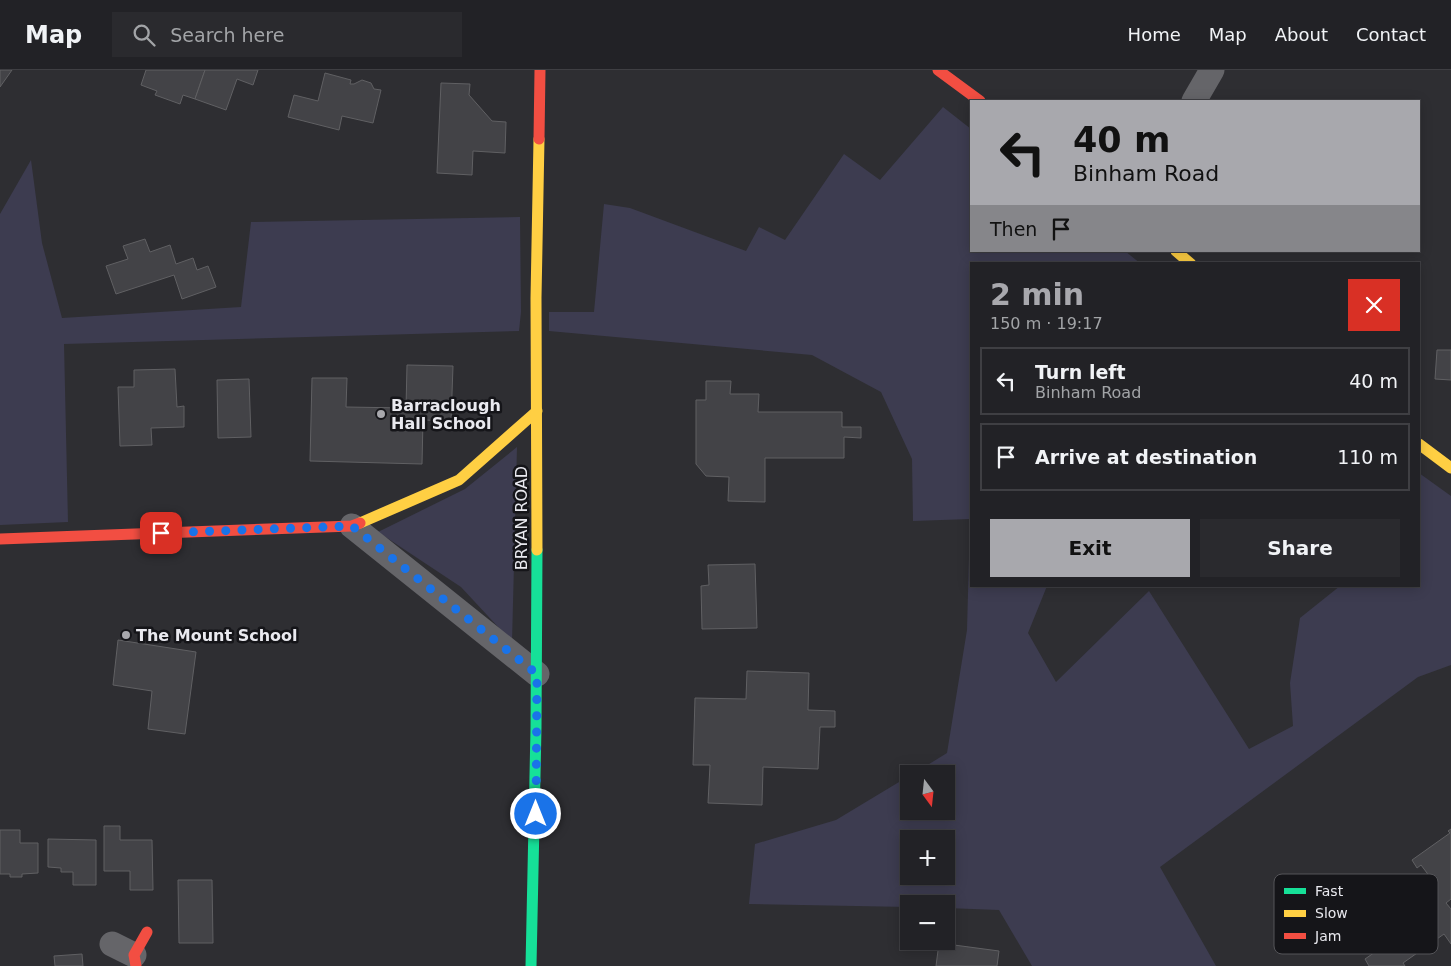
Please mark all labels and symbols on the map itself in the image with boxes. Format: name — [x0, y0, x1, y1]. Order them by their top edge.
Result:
place label: Barraclough Hall School — [391, 396, 501, 433]
marker: Barraclough Hall School — [375, 408, 387, 420]
street label: BRYAN ROAD — [512, 466, 531, 570]
pin — [140, 512, 182, 554]
place label: The Mount School — [136, 626, 298, 645]
marker: The Mount School — [120, 629, 132, 641]
north arrow — [900, 765, 955, 820]
position arrow — [509, 787, 561, 839]
legend — [1274, 874, 1438, 954]
text: Fast — [1315, 883, 1344, 899]
text: Slow — [1315, 905, 1348, 921]
text: Jam — [1314, 928, 1341, 944]

